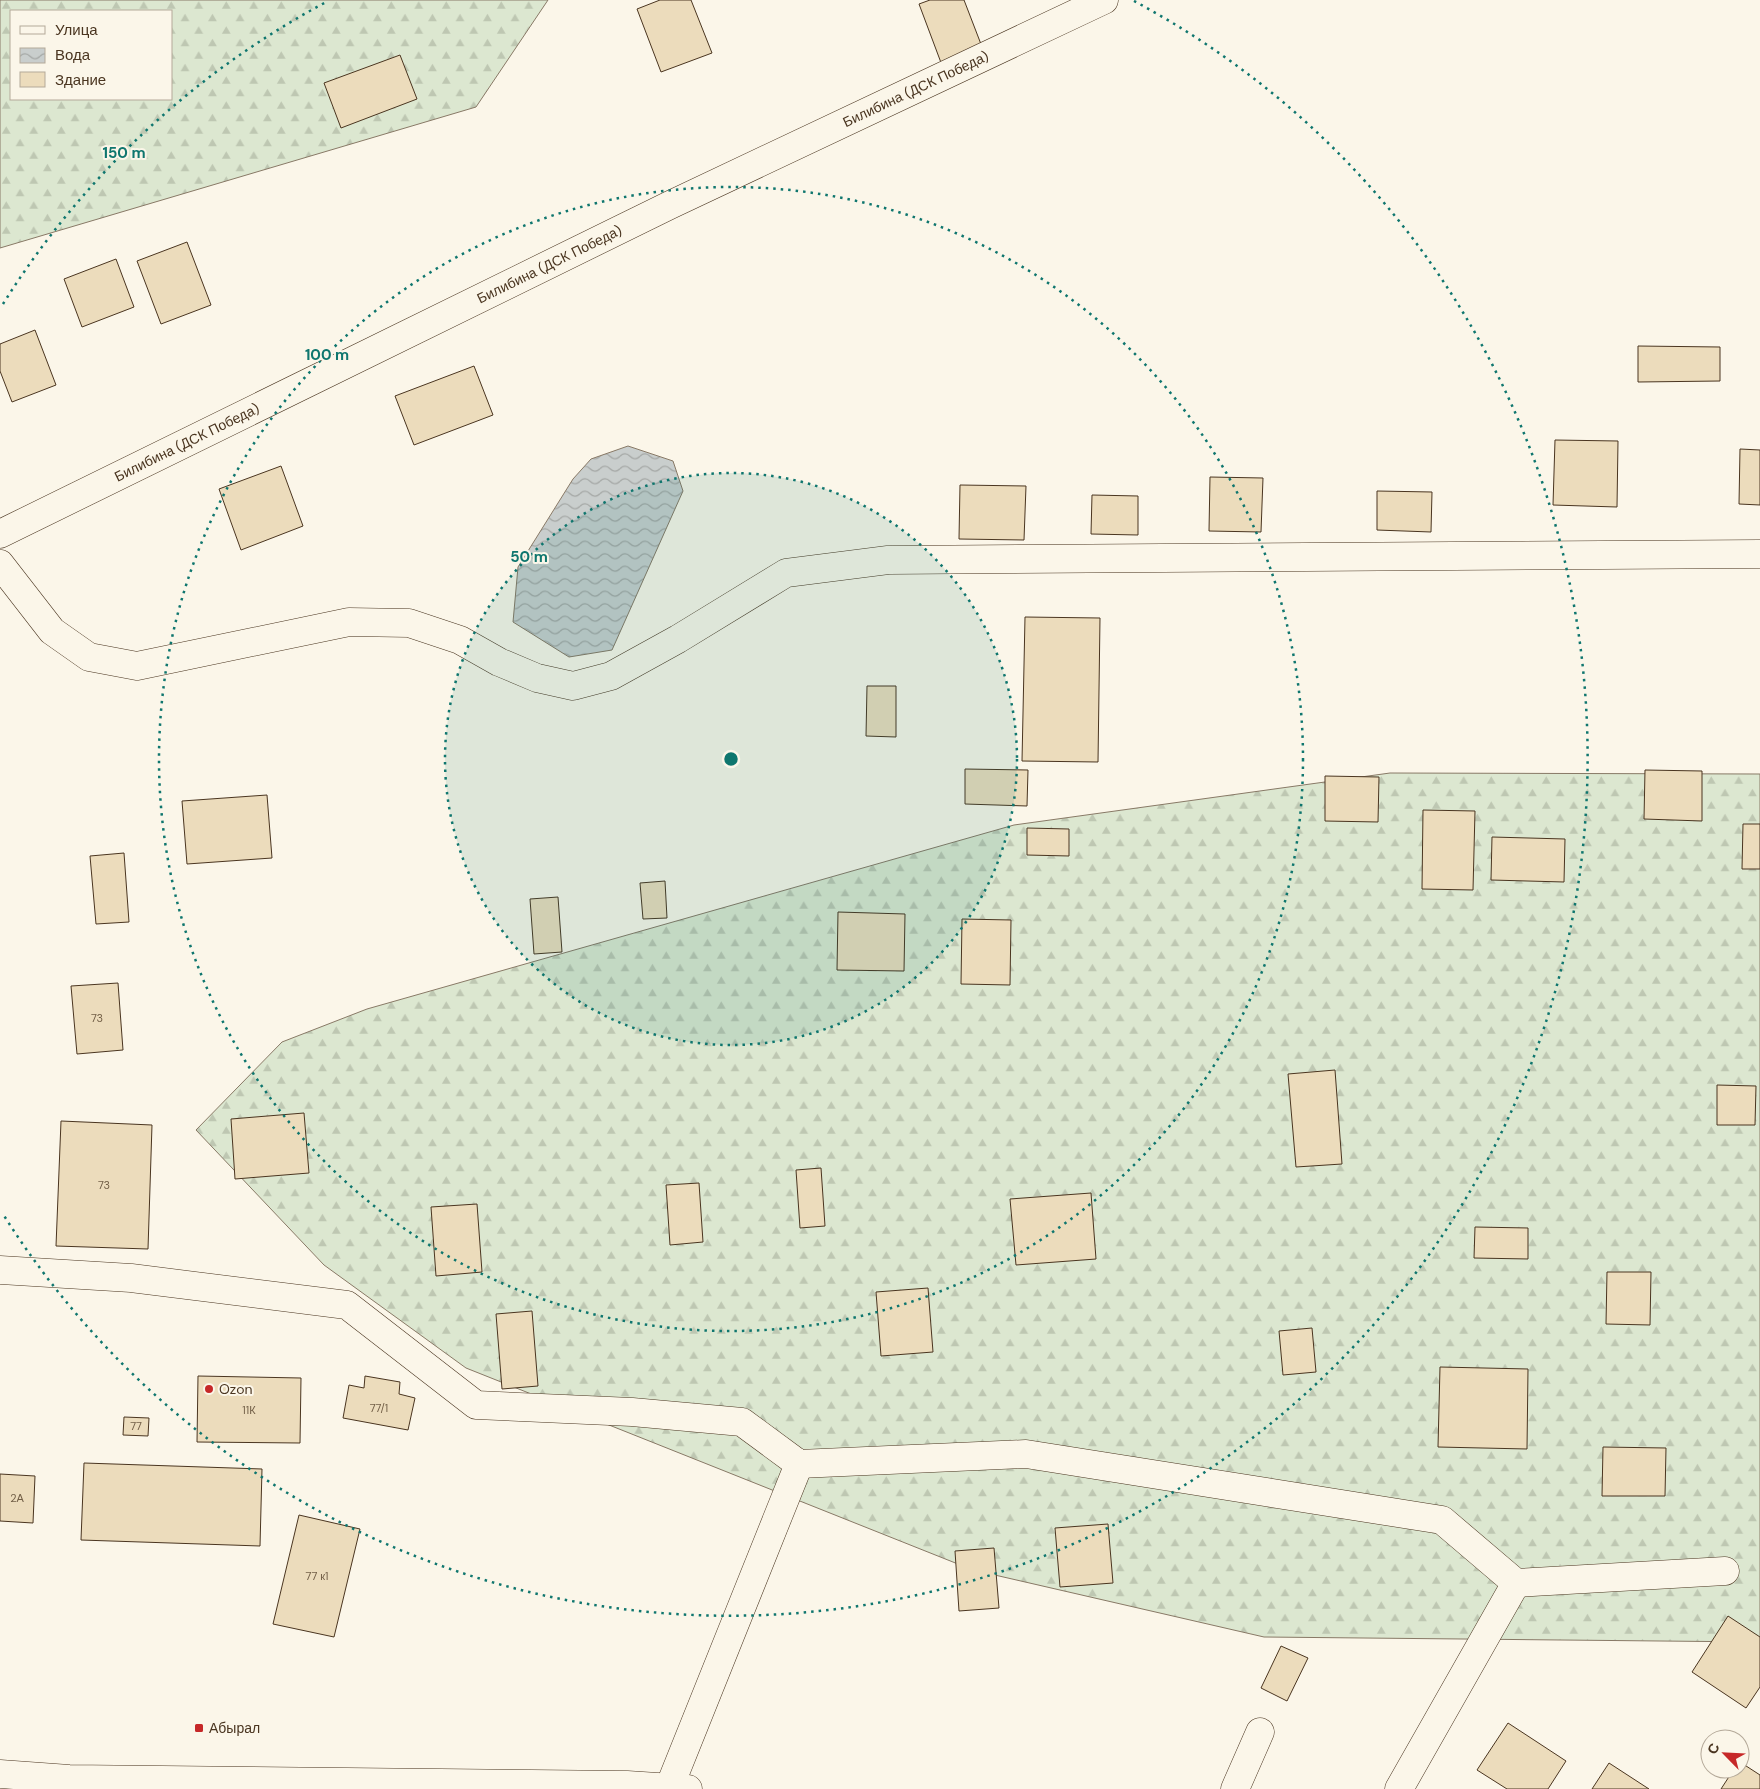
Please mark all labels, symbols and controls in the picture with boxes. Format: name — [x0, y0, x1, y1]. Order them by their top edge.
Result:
legend — [10, 10, 172, 100]
text: Улица — [55, 20, 98, 40]
text: Вода — [55, 45, 91, 65]
street label: Билибина (ДСК Победа) — [840, 47, 991, 131]
text: Здание — [55, 70, 106, 90]
text: 150 m — [103, 143, 146, 163]
street label: Билибина (ДСК Победа) — [474, 221, 625, 307]
text: 100 m — [305, 345, 349, 365]
street label: Билибина (ДСК Победа) — [111, 399, 262, 486]
text: 50 m — [510, 547, 548, 567]
centre of rings — [722, 750, 740, 768]
house number: 73 — [91, 1011, 103, 1025]
house number: 73 — [98, 1178, 110, 1192]
place label: Ozon — [219, 1380, 253, 1398]
marker: Ozon — [203, 1383, 215, 1395]
house number: 77/1 — [370, 1401, 388, 1415]
house number: 11К — [242, 1403, 256, 1417]
house number: 77 — [130, 1419, 142, 1433]
house number: 2А — [10, 1491, 24, 1505]
house number: 77 к1 — [306, 1569, 328, 1583]
place label: Абырал — [209, 1719, 260, 1737]
marker: Абырал — [193, 1722, 205, 1734]
north arrow — [1700, 1729, 1750, 1779]
text: С — [1703, 1740, 1723, 1757]

